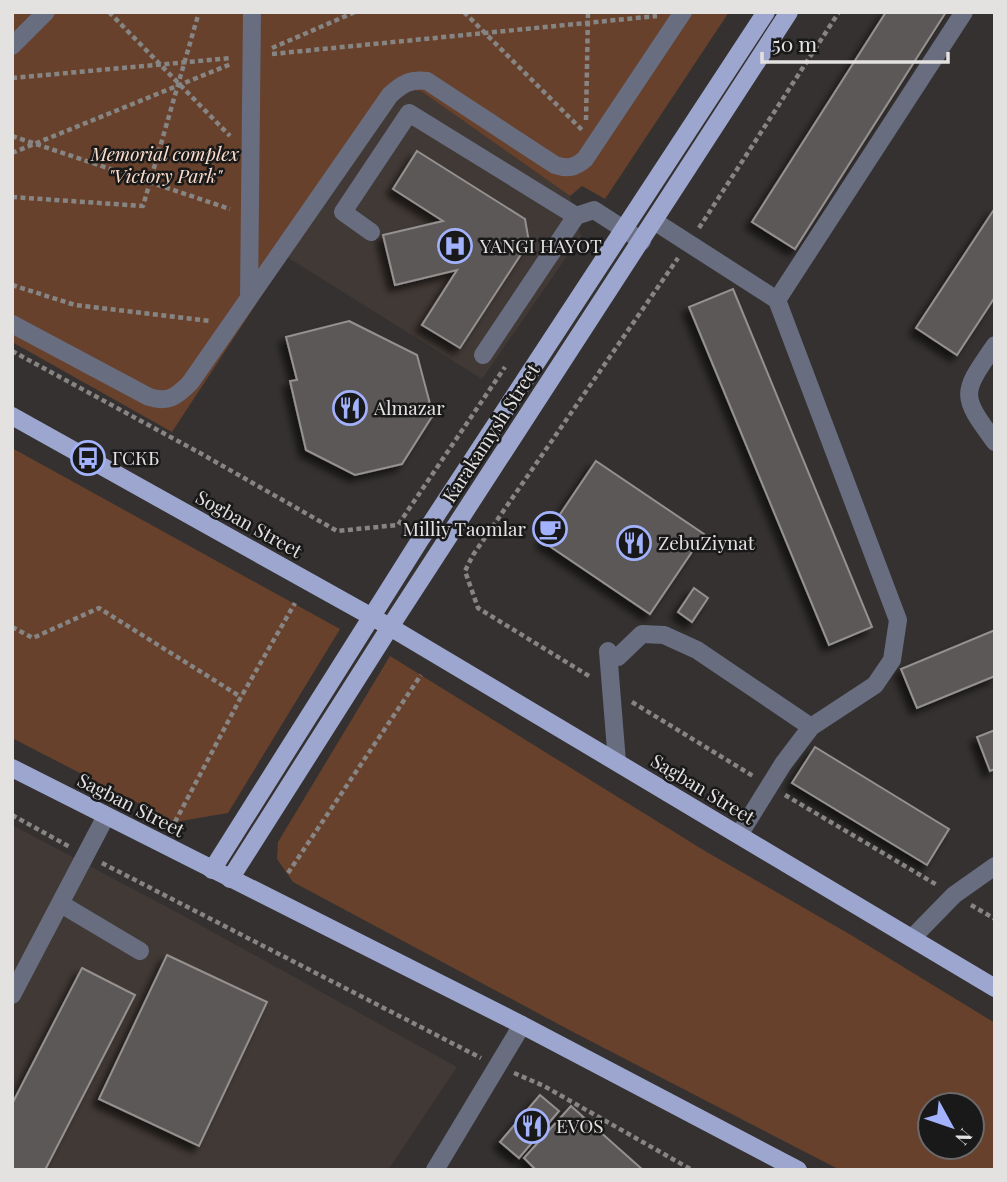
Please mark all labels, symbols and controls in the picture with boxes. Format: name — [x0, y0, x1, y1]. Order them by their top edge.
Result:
scale bar — [762, 21, 948, 65]
text: 50 m — [772, 29, 818, 57]
park label: Memorial complex "Victory Park" — [90, 140, 239, 188]
hospital icon: YANGI HAYOT — [436, 227, 474, 265]
place label: YANGI HAYOT — [479, 232, 602, 258]
street label: Karakamysh Street — [435, 358, 545, 507]
restaurant icon: Almazar — [331, 389, 369, 427]
place label: Almazar — [373, 394, 445, 420]
bus stop icon: ГСКБ — [69, 439, 107, 477]
place label: ГСКБ — [112, 444, 159, 470]
street label: Sogban Street — [192, 483, 308, 563]
cafe icon: Milliy Taomlar — [531, 510, 569, 548]
place label: Milliy Taomlar — [402, 515, 527, 541]
restaurant icon: ZebuZiynat — [615, 524, 653, 562]
place label: ZebuZiynat — [658, 529, 755, 555]
street label: Sagban Street — [647, 747, 761, 830]
street label: Sagban Street — [73, 766, 190, 842]
north arrow — [916, 1091, 986, 1161]
restaurant icon: EVOS — [513, 1107, 551, 1145]
place label: EVOS — [556, 1112, 604, 1138]
text: N — [950, 1124, 979, 1151]

